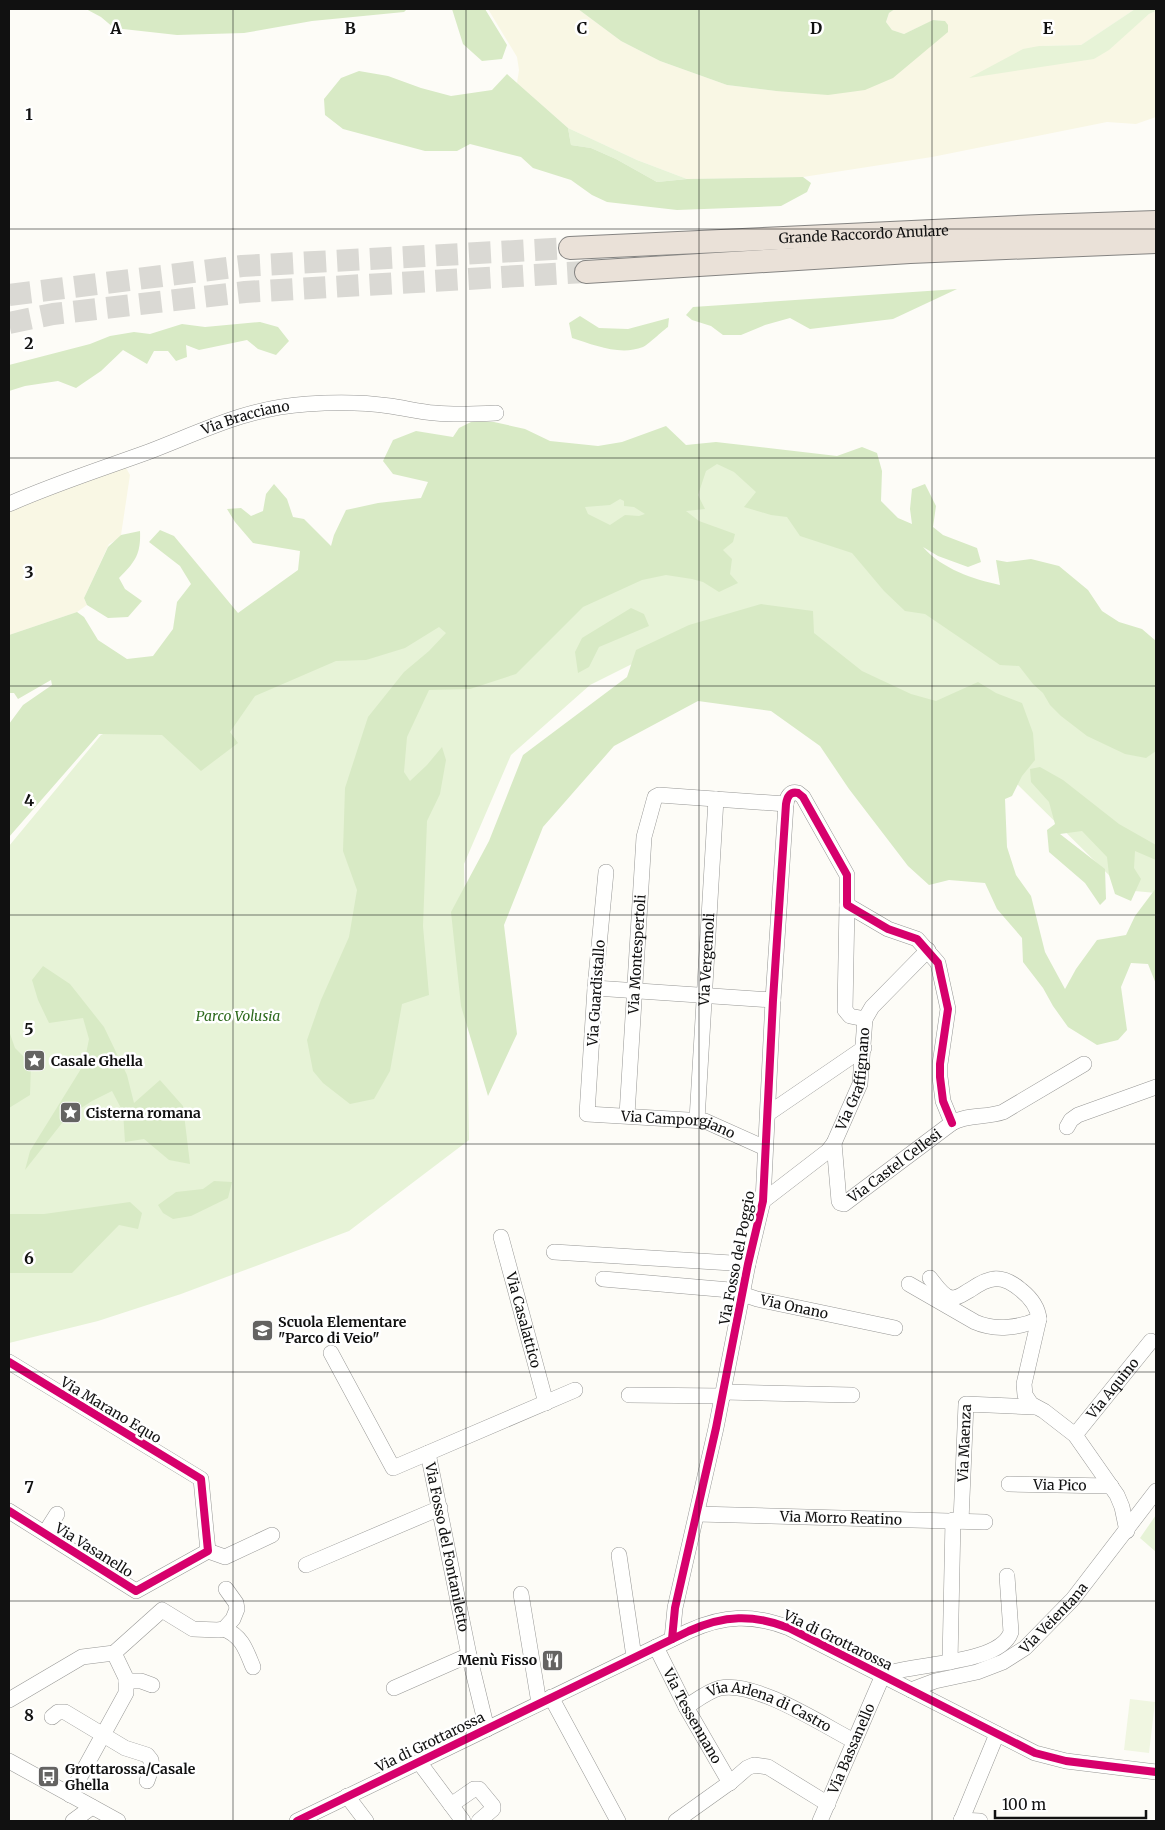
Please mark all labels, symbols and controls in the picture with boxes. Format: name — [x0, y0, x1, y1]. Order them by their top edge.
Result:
text: A — [109, 18, 122, 38]
text: B — [344, 18, 356, 38]
text: C — [577, 18, 587, 38]
text: D — [810, 18, 822, 38]
text: E — [1043, 18, 1054, 38]
text: 1 — [25, 104, 33, 124]
street label: Grande Raccordo Anulare — [778, 221, 949, 247]
text: 2 — [24, 333, 34, 353]
street label: Via Bracciano — [198, 397, 291, 439]
text: 3 — [24, 562, 34, 582]
text: 4 — [24, 790, 34, 810]
street label: Via Montespertoli — [624, 893, 649, 1016]
street label: Via Vergemoli — [695, 912, 718, 1007]
street label: Via Guardistallo — [583, 939, 609, 1048]
park label: Parco Volusia — [196, 1007, 280, 1025]
text: 5 — [24, 1019, 34, 1039]
street label: Via Graffignano — [831, 1027, 873, 1134]
place icon: Casale Ghella — [23, 1049, 47, 1073]
place label: Casale Ghella — [51, 1052, 143, 1070]
place icon: Cisterna romana — [58, 1101, 82, 1125]
place label: Cisterna romana — [86, 1104, 201, 1122]
street label: Via Camporgiano — [620, 1107, 738, 1142]
street label: Via Castel Cellesi — [844, 1125, 945, 1207]
street label: Via Fosso del Poggio — [715, 1189, 759, 1328]
text: 6 — [24, 1248, 34, 1268]
street label: Via Casalattico — [502, 1269, 545, 1370]
street label: Via Onano — [758, 1291, 830, 1323]
place label: Scuola Elementare "Parco di Veio" — [278, 1313, 407, 1347]
school or university icon: Scuola Elementare "Parco di Veio" — [250, 1318, 274, 1342]
street label: Via Aquino — [1082, 1354, 1143, 1423]
street label: Via Marano Equo — [56, 1372, 165, 1447]
street label: Via Maenza — [954, 1403, 975, 1483]
street label: Via Fosso del Fontaniletto — [421, 1460, 473, 1633]
street label: Via Pico — [1032, 1475, 1087, 1495]
text: 7 — [24, 1477, 34, 1497]
street label: Via Morro Reatino — [779, 1507, 902, 1529]
street label: Via Vasanello — [51, 1518, 136, 1581]
street label: Via Veientana — [1015, 1578, 1092, 1658]
street label: Via di Grottarossa — [780, 1605, 896, 1674]
restaurant icon: Menù Fisso — [541, 1648, 565, 1672]
place label: Menù Fisso — [458, 1651, 537, 1669]
street label: Via Tessennano — [659, 1664, 726, 1767]
street label: Via Arlena di Castro — [703, 1678, 835, 1736]
street label: Via Bassanello — [823, 1700, 879, 1797]
text: 8 — [24, 1705, 34, 1725]
street label: Via di Grottarossa — [372, 1708, 488, 1777]
place label: Grottarossa/Casale Ghella — [65, 1760, 196, 1794]
bus stop icon: Grottarossa/Casale Ghella — [37, 1765, 61, 1789]
scale bar — [995, 1788, 1146, 1820]
text: 100 m — [1002, 1795, 1046, 1814]

